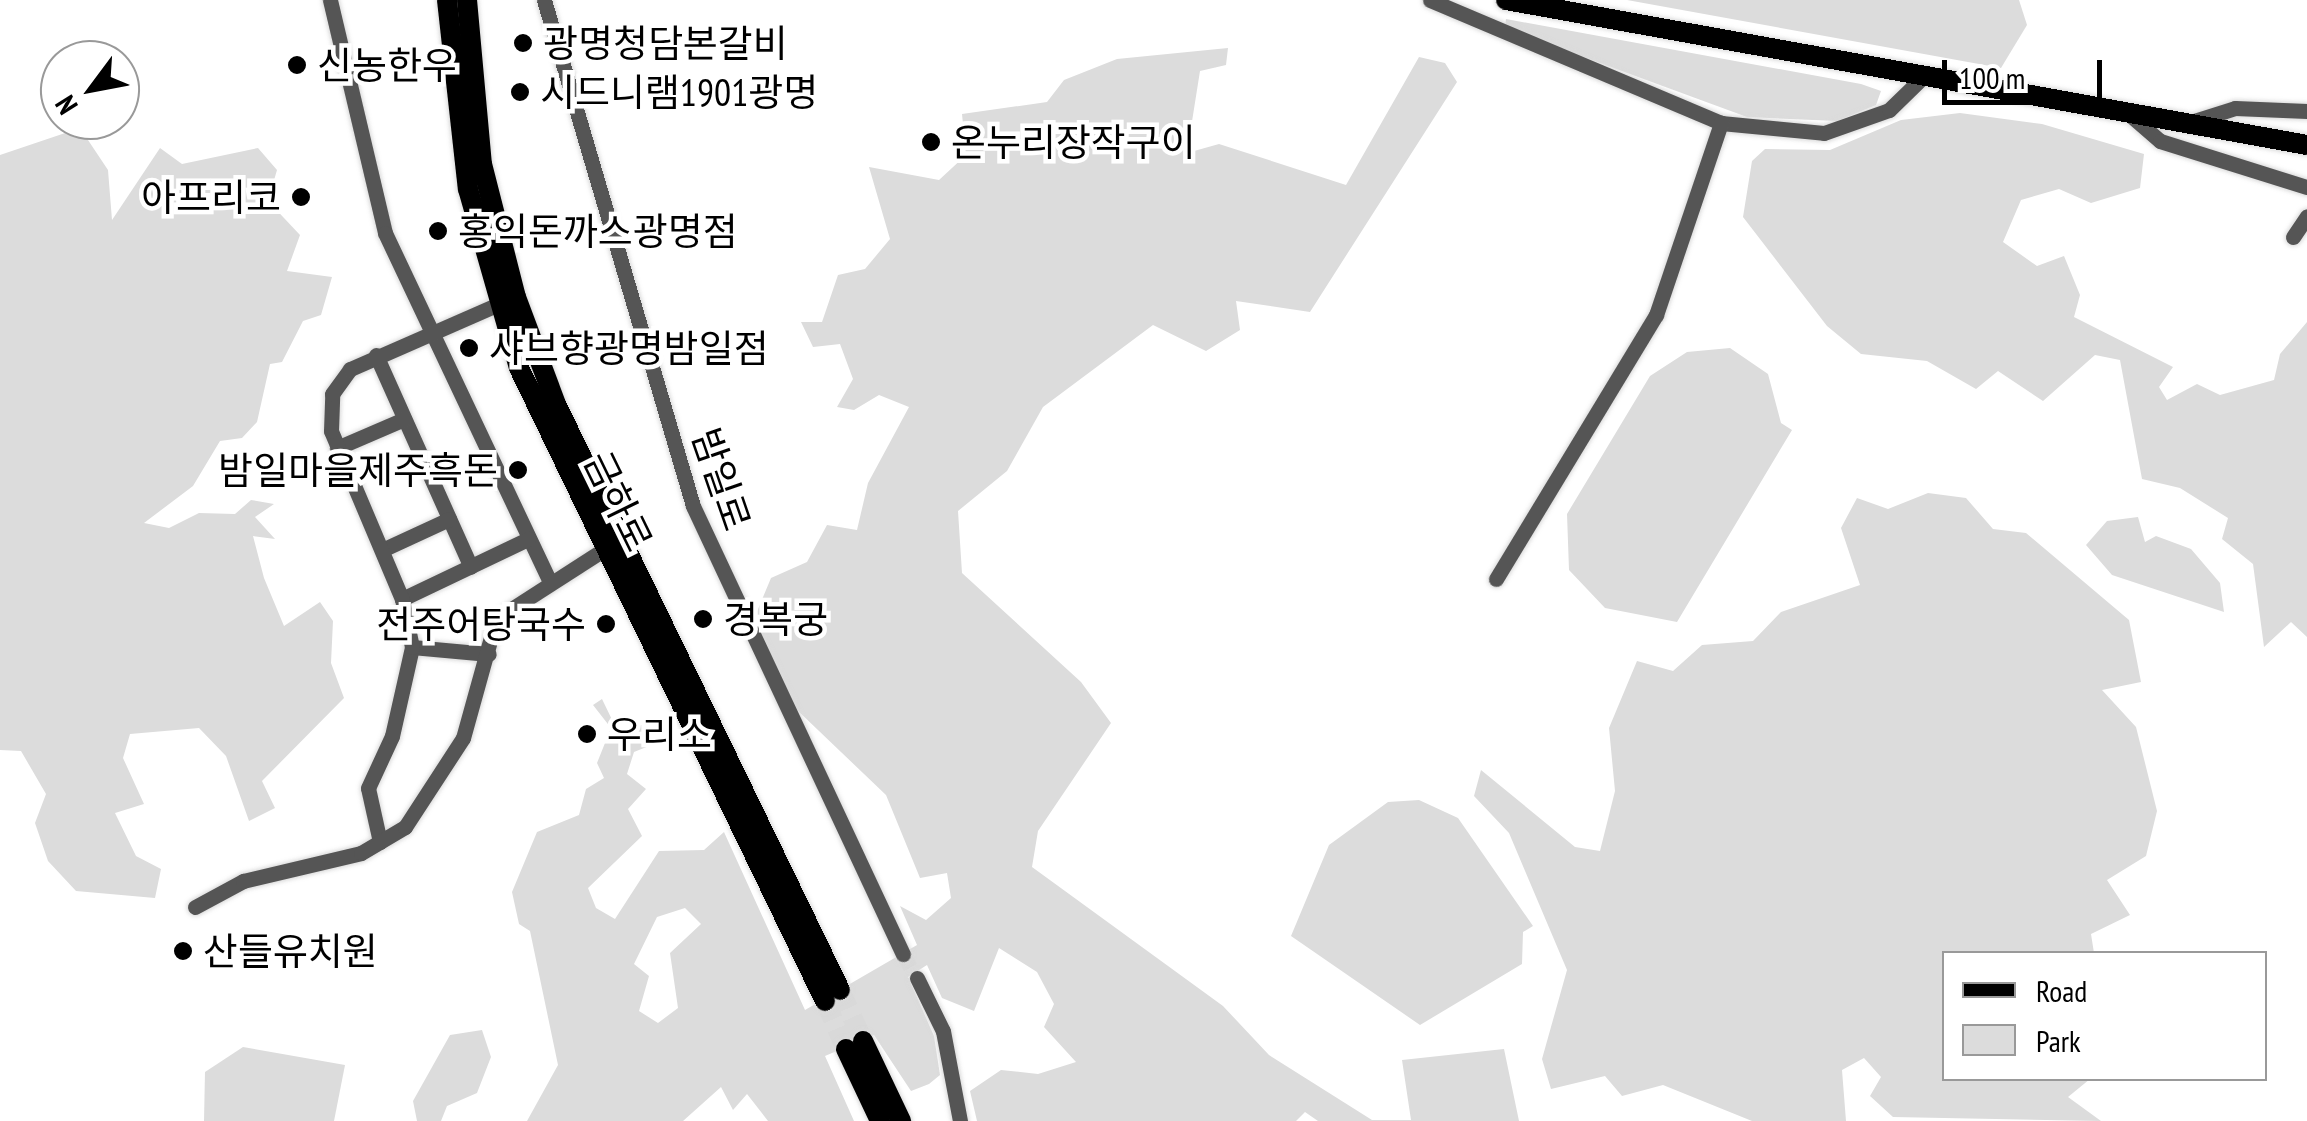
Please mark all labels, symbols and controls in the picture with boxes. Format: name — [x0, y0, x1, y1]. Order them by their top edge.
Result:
place label: 광명청담본갈비 — [543, 20, 788, 66]
marker: 광명청담본갈비 — [512, 32, 534, 54]
north arrow — [40, 40, 140, 140]
scale bar — [1947, 40, 2107, 102]
place label: 신농한우 — [317, 42, 457, 88]
marker: 신농한우 — [286, 54, 308, 76]
text: 100 m — [1959, 58, 2025, 97]
place label: 시드니램1901광명 — [540, 69, 818, 115]
marker: 시드니램1901광명 — [509, 81, 531, 103]
text: N — [46, 89, 86, 121]
place label: 온누리장작구이 — [951, 119, 1196, 165]
marker: 온누리장작구이 — [920, 131, 942, 153]
place label: 아프리코 — [141, 174, 281, 220]
marker: 아프리코 — [290, 186, 312, 208]
place label: 홍익돈까스광명점 — [458, 208, 738, 254]
marker: 홍익돈까스광명점 — [427, 220, 449, 242]
place label: 샤브향광명밤일점 — [489, 325, 769, 371]
marker: 샤브향광명밤일점 — [458, 337, 480, 359]
street label: 밤일로 — [683, 422, 761, 536]
street label: 금하로 — [576, 444, 662, 558]
place label: 밤일마을제주흑돈 — [218, 447, 498, 493]
marker: 밤일마을제주흑돈 — [507, 459, 529, 481]
place label: 경복궁 — [723, 596, 828, 642]
place label: 전주어탕국수 — [376, 601, 586, 647]
marker: 경복궁 — [692, 608, 714, 630]
marker: 전주어탕국수 — [595, 613, 617, 635]
place label: 우리소 — [607, 711, 712, 757]
marker: 우리소 — [576, 723, 598, 745]
place label: 산들유치원 — [203, 928, 378, 974]
marker: 산들유치원 — [172, 940, 194, 962]
legend — [1942, 951, 2267, 1081]
text: Road — [2036, 971, 2087, 1010]
text: Park — [2036, 1021, 2081, 1060]

